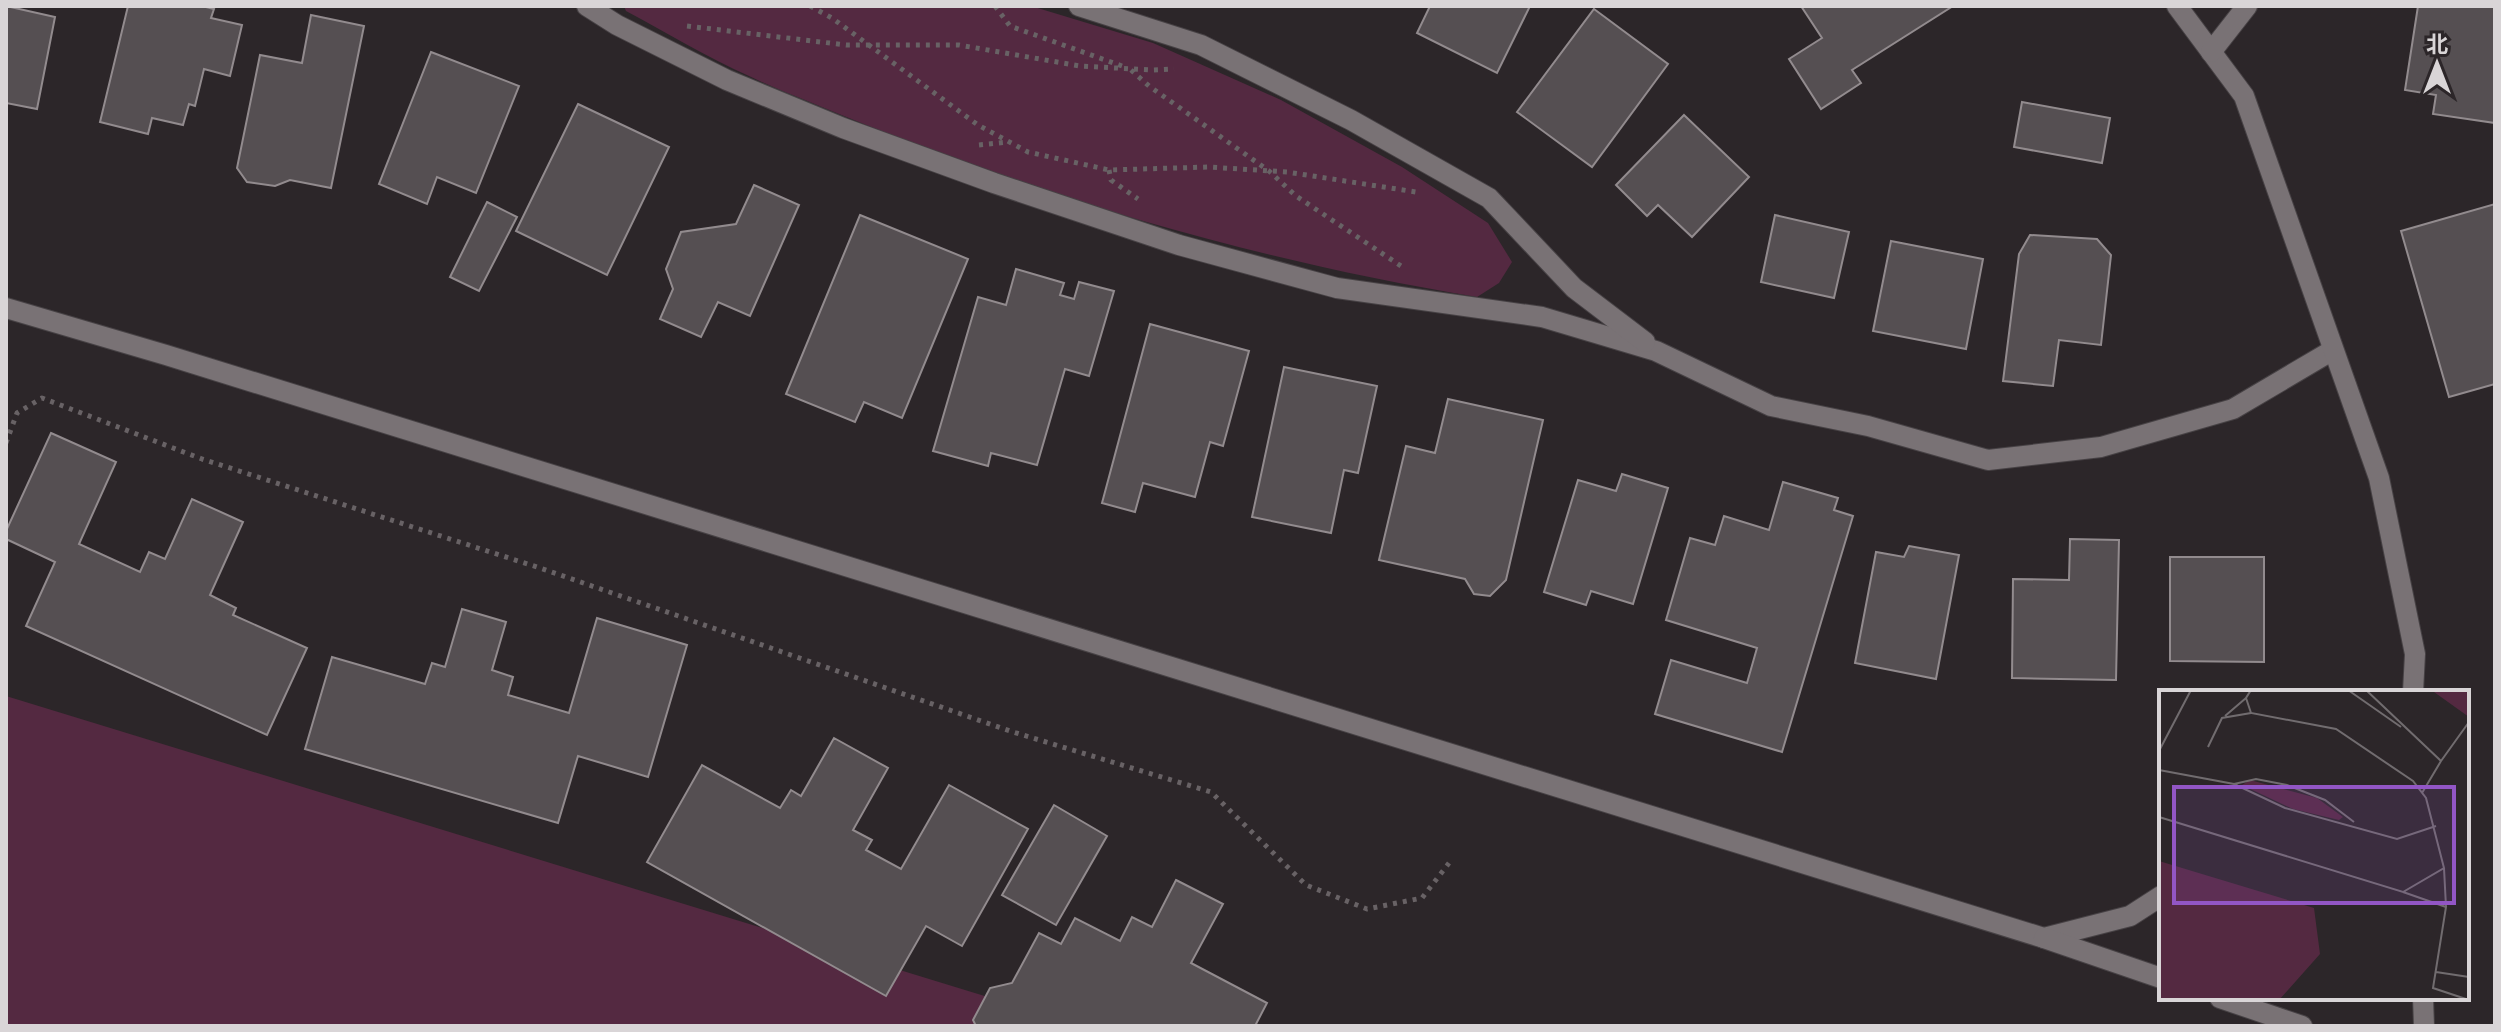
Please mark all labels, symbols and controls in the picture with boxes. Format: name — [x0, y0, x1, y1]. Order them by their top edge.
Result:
north arrow — [2397, 24, 2477, 104]
text: 北 — [2426, 32, 2448, 57]
inset map — [2159, 690, 2469, 1000]

